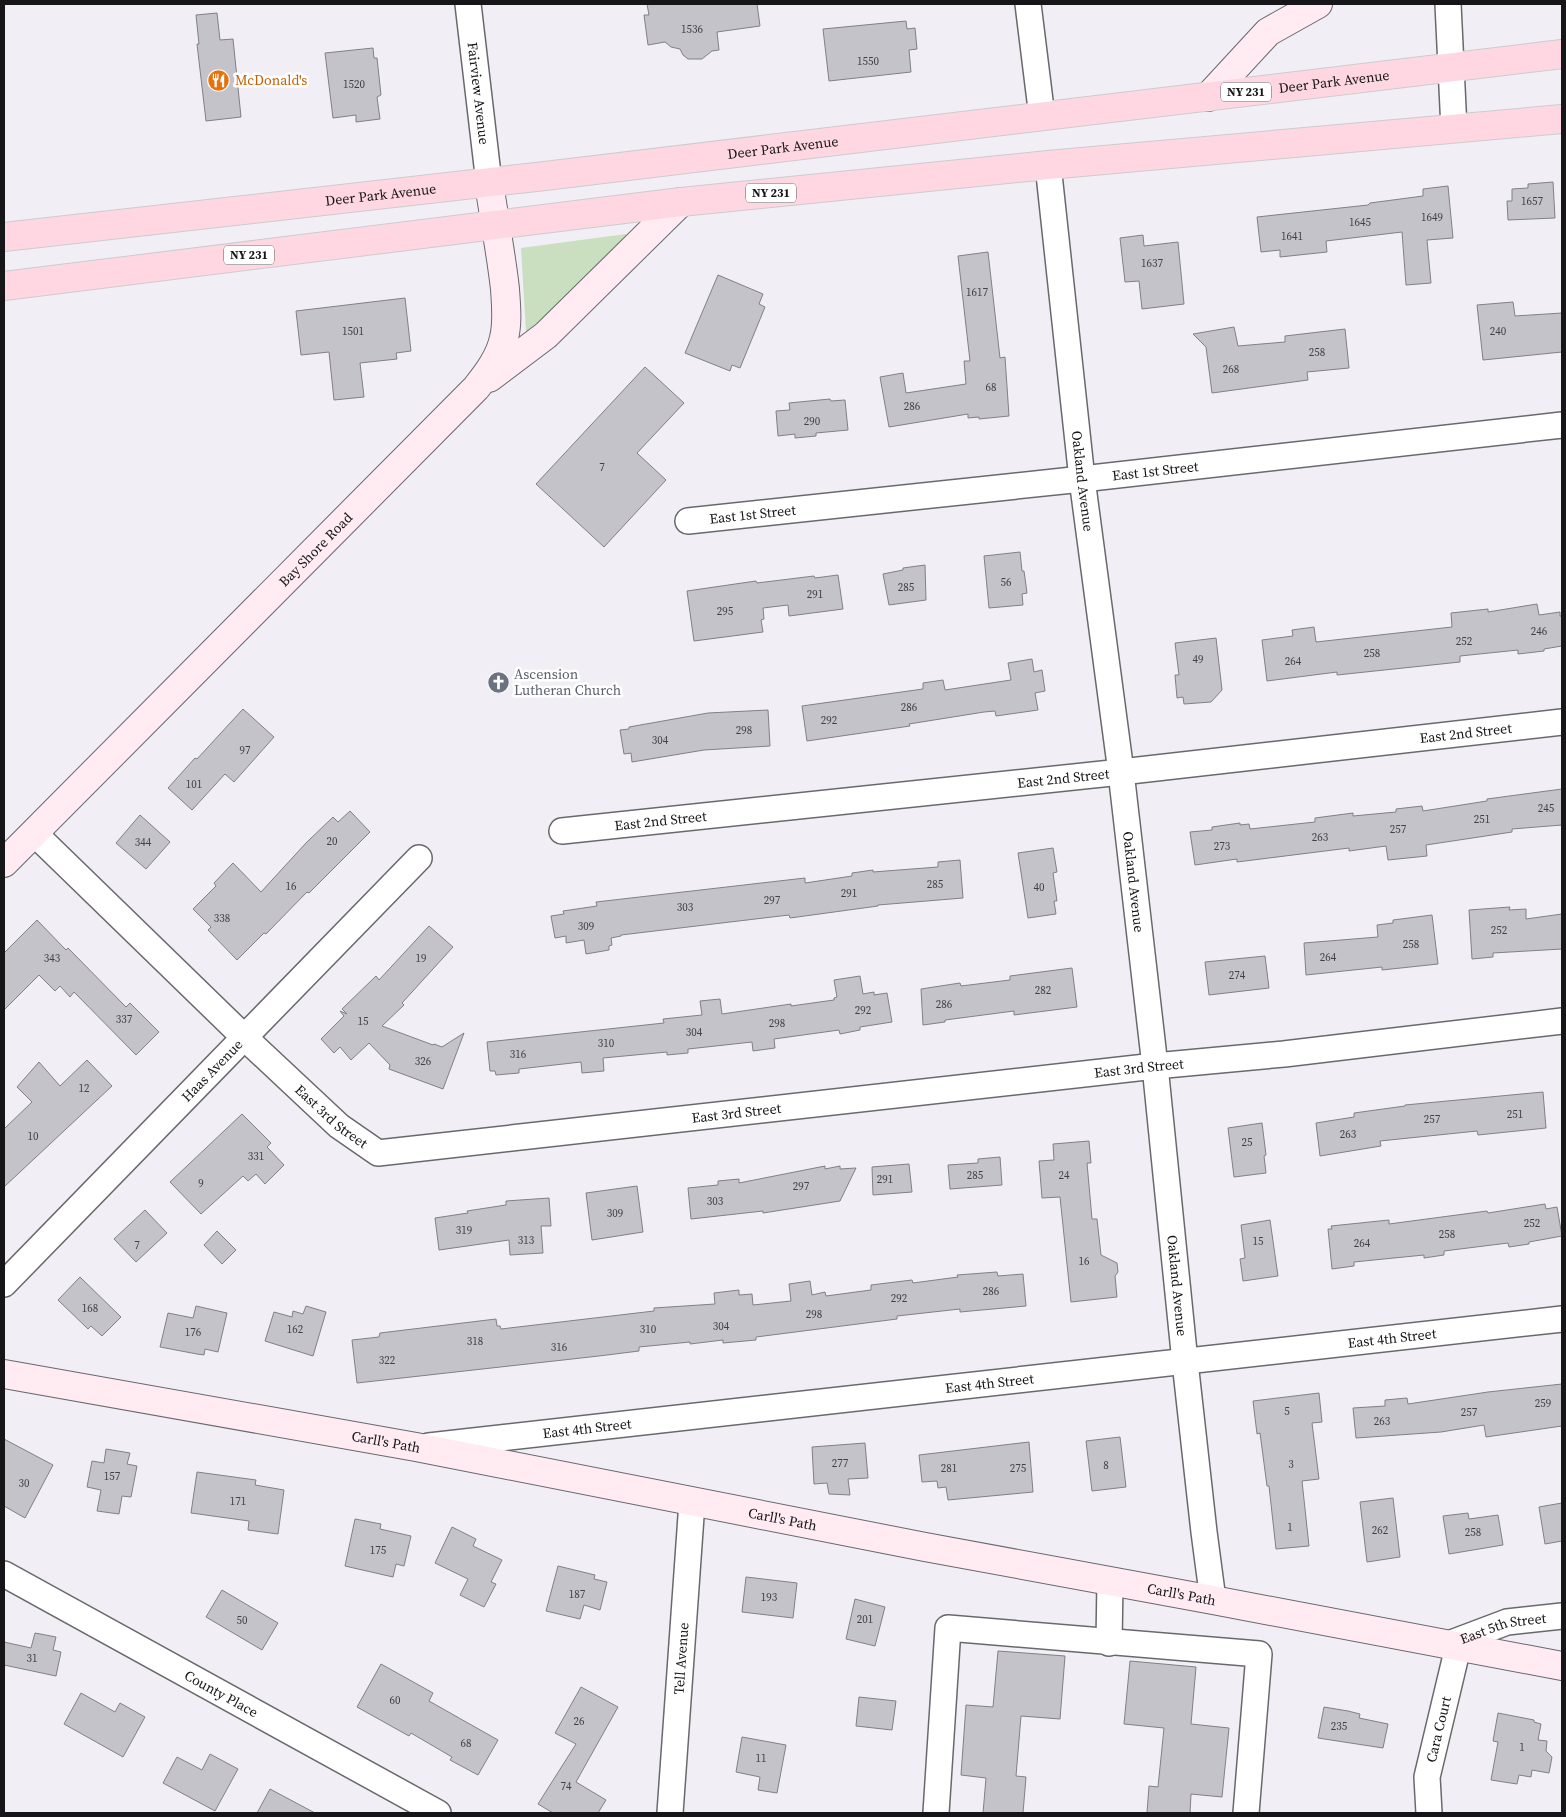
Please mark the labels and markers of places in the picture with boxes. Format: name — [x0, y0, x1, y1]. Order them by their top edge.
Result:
restaurant icon: McDonald's — [207, 68, 231, 92]
place label: McDonald's — [235, 70, 307, 90]
place label: Ascension Lutheran Church — [514, 664, 621, 700]
church icon: Ascension Lutheran Church — [486, 670, 510, 694]

